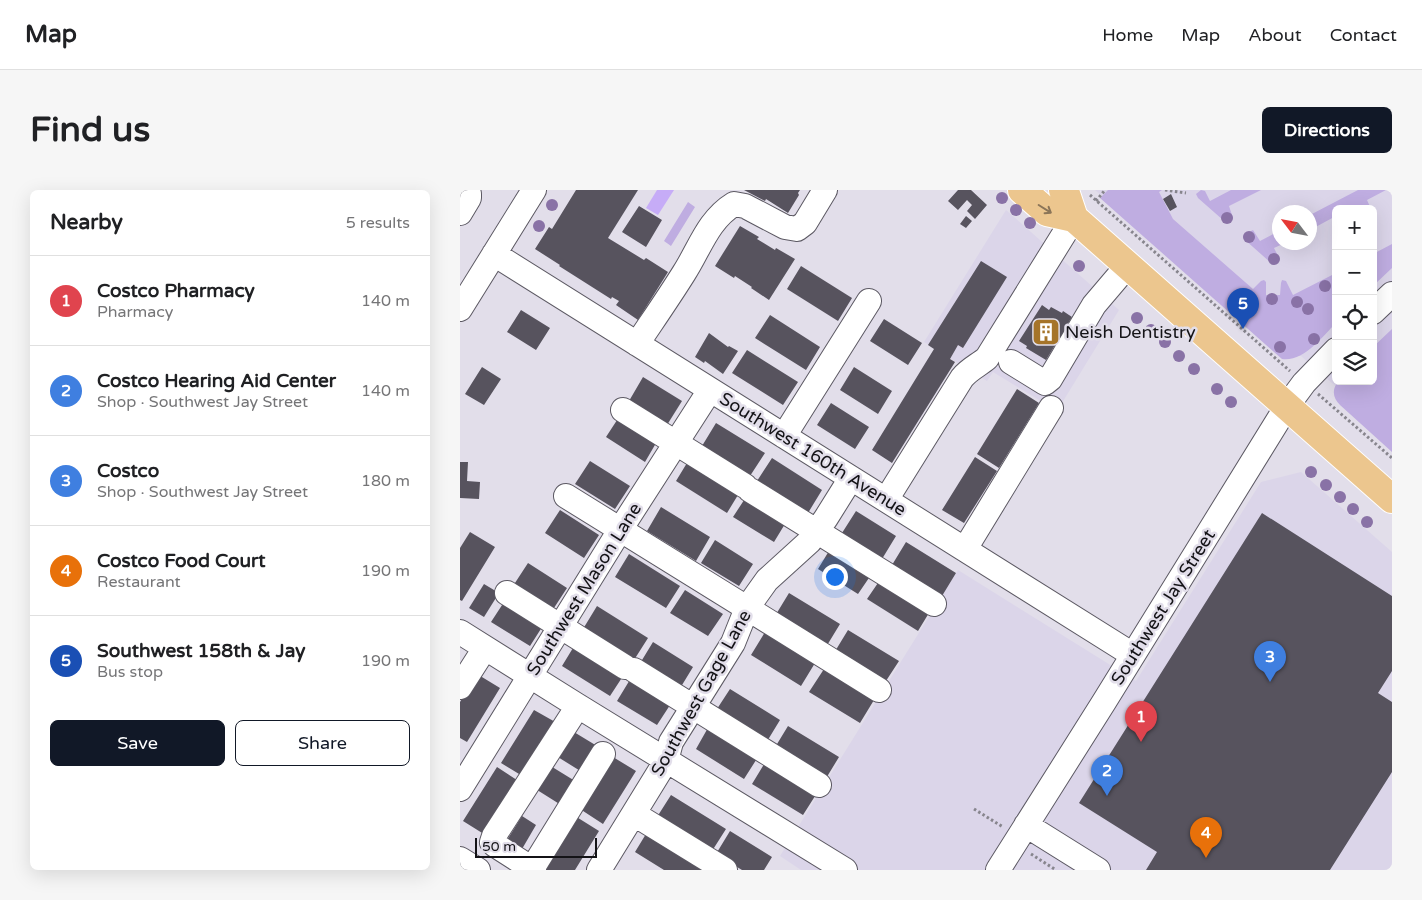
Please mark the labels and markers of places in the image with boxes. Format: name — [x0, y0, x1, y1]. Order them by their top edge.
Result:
pin: 5 — [1227, 288, 1259, 329]
building icon: Neish Dentistry — [1031, 317, 1061, 347]
place label: Neish Dentistry — [1065, 321, 1196, 343]
pin: 3 — [1254, 641, 1286, 682]
pin: 1 — [1125, 701, 1157, 742]
pin: 2 — [1091, 755, 1123, 796]
pin: 4 — [1190, 817, 1222, 858]

